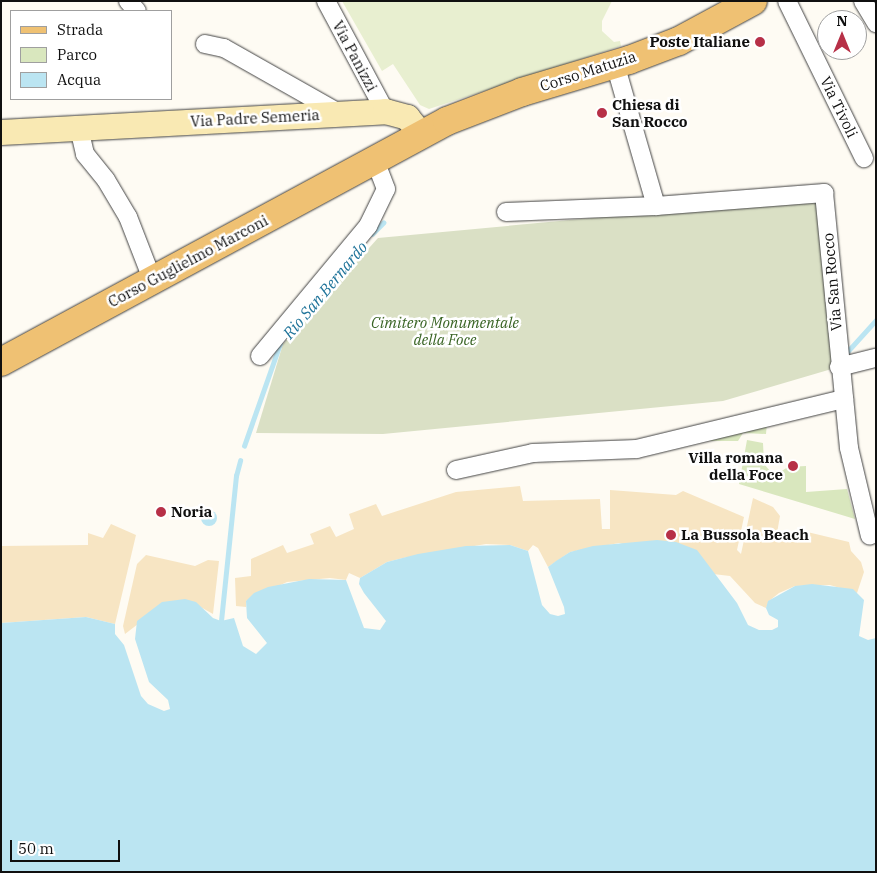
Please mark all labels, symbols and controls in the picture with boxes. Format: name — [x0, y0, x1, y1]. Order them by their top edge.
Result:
legend — [10, 10, 172, 100]
north arrow — [817, 10, 867, 60]
text: N — [836, 12, 848, 30]
street label: Via Panizzi — [329, 17, 381, 95]
text: Strada — [57, 20, 103, 39]
place label: Poste Italiane — [650, 33, 750, 51]
marker: Poste Italiane — [754, 36, 766, 48]
text: Parco — [57, 45, 97, 64]
street label: Corso Matuzia — [538, 47, 638, 95]
text: Acqua — [57, 70, 101, 89]
street label: Via Tivoli — [816, 73, 862, 141]
place label: Chiesa di San Rocco — [612, 95, 688, 130]
street label: Via Padre Semeria — [190, 106, 320, 130]
marker: Chiesa di San Rocco — [596, 107, 608, 119]
street label: Corso Guglielmo Marconi — [105, 211, 271, 311]
street label: Via San Rocco — [819, 232, 845, 332]
water label: Rio San Bernardo — [279, 237, 371, 343]
park label: Cimitero Monumentale della Foce — [371, 313, 519, 348]
place label: Villa romana della Foce — [688, 448, 783, 483]
marker: Villa romana della Foce — [787, 460, 799, 472]
place label: Noria — [171, 503, 212, 521]
marker: Noria — [155, 506, 167, 518]
place label: La Bussola Beach — [681, 526, 809, 544]
marker: La Bussola Beach — [665, 529, 677, 541]
scale bar — [12, 830, 122, 862]
text: 50 m — [18, 839, 54, 858]

